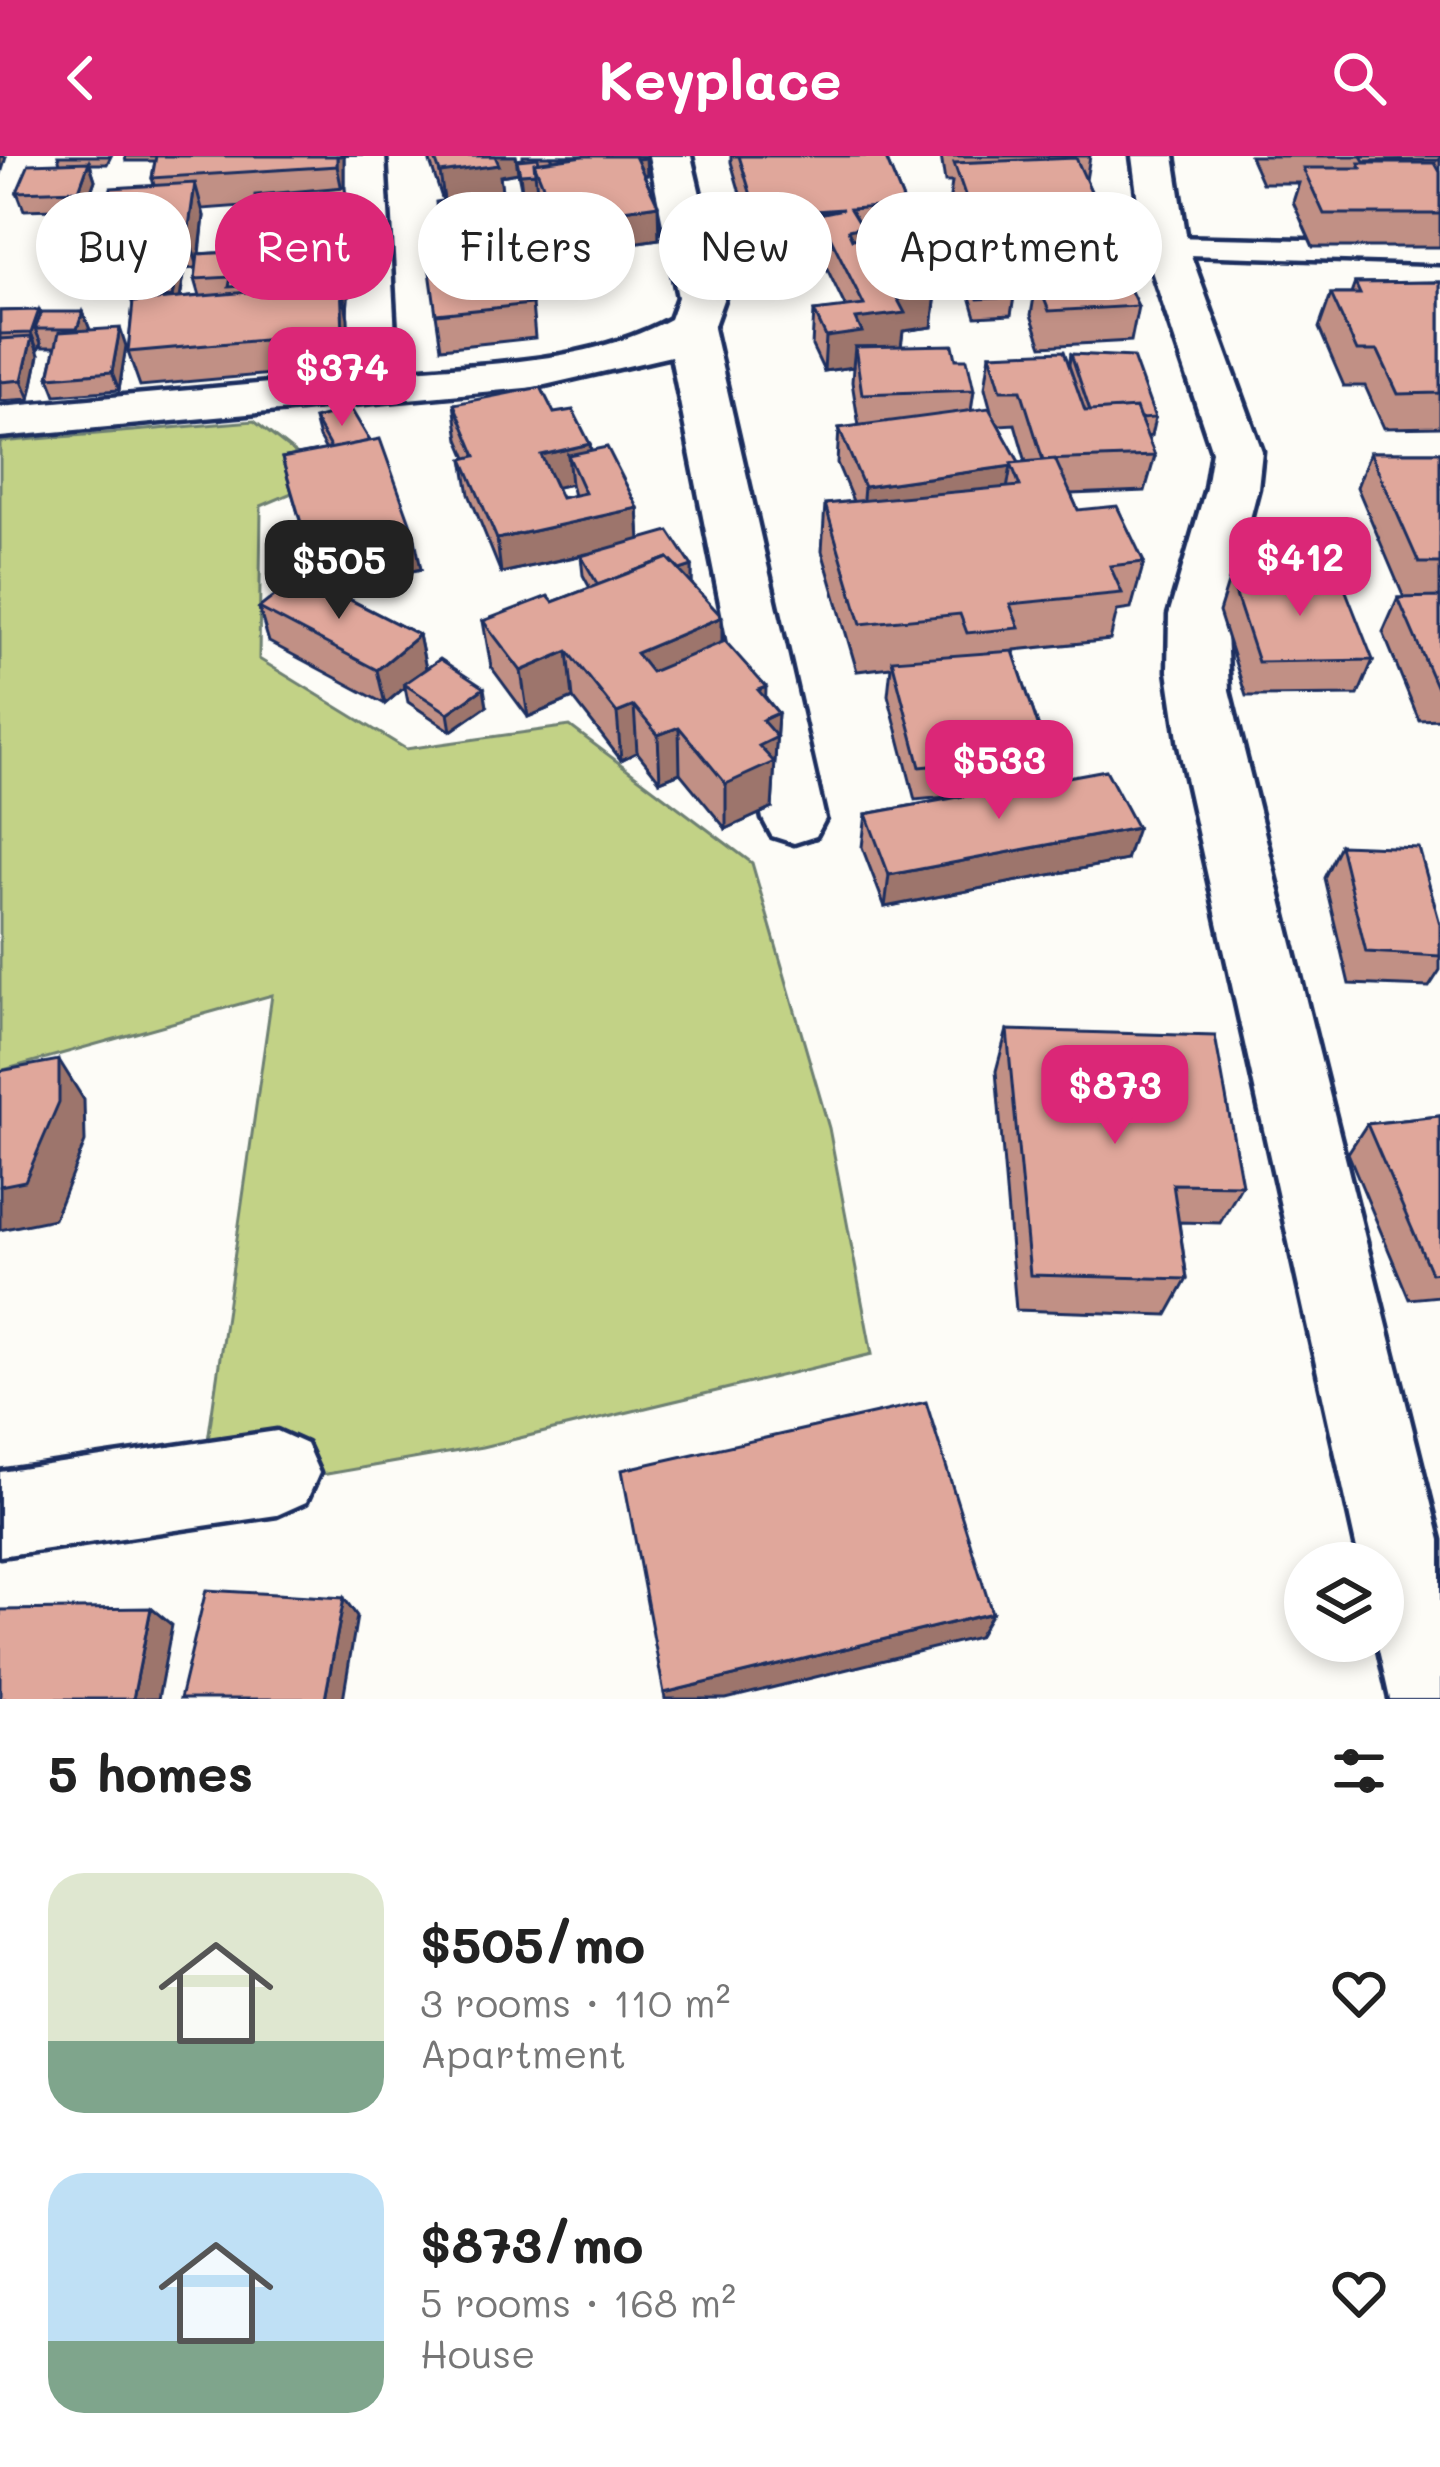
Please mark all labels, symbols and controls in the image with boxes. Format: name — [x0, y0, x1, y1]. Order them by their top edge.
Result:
text: Keyplace — [598, 43, 842, 114]
icon: back — [48, 45, 114, 111]
icon: search — [1326, 45, 1392, 111]
chip: Buy — [36, 192, 191, 300]
chip: Rent — [215, 192, 394, 300]
chip: Filters — [418, 192, 635, 300]
chip: New — [659, 192, 832, 300]
chip: Apartment — [856, 192, 1162, 300]
pin: $374 — [271, 327, 413, 429]
text: $374 — [295, 340, 389, 391]
pin: $412 — [1229, 517, 1371, 619]
pin: $505 — [268, 520, 410, 622]
text: $412 — [1256, 530, 1344, 581]
text: $505 — [292, 533, 386, 584]
pin: $533 — [928, 720, 1070, 822]
text: $533 — [952, 733, 1046, 784]
pin: $873 — [1044, 1045, 1186, 1147]
text: $873 — [1068, 1058, 1162, 1109]
map controls — [1284, 1542, 1404, 1662]
button: layers — [1284, 1542, 1404, 1662]
text: 5 homes — [48, 1738, 253, 1805]
icon: filters — [1326, 1738, 1392, 1804]
text: $505/mo — [420, 1909, 645, 1976]
icon: home — [144, 1921, 288, 2065]
icon: heart — [1326, 1960, 1392, 2026]
text: 3 rooms · 110 m² — [420, 1976, 730, 2027]
text: Apartment — [420, 2027, 626, 2078]
text: $873/mo — [420, 2209, 643, 2276]
icon: home — [144, 2221, 288, 2365]
icon: heart — [1326, 2260, 1392, 2326]
text: 5 rooms · 168 m² — [420, 2276, 736, 2327]
text: House — [420, 2327, 535, 2378]

